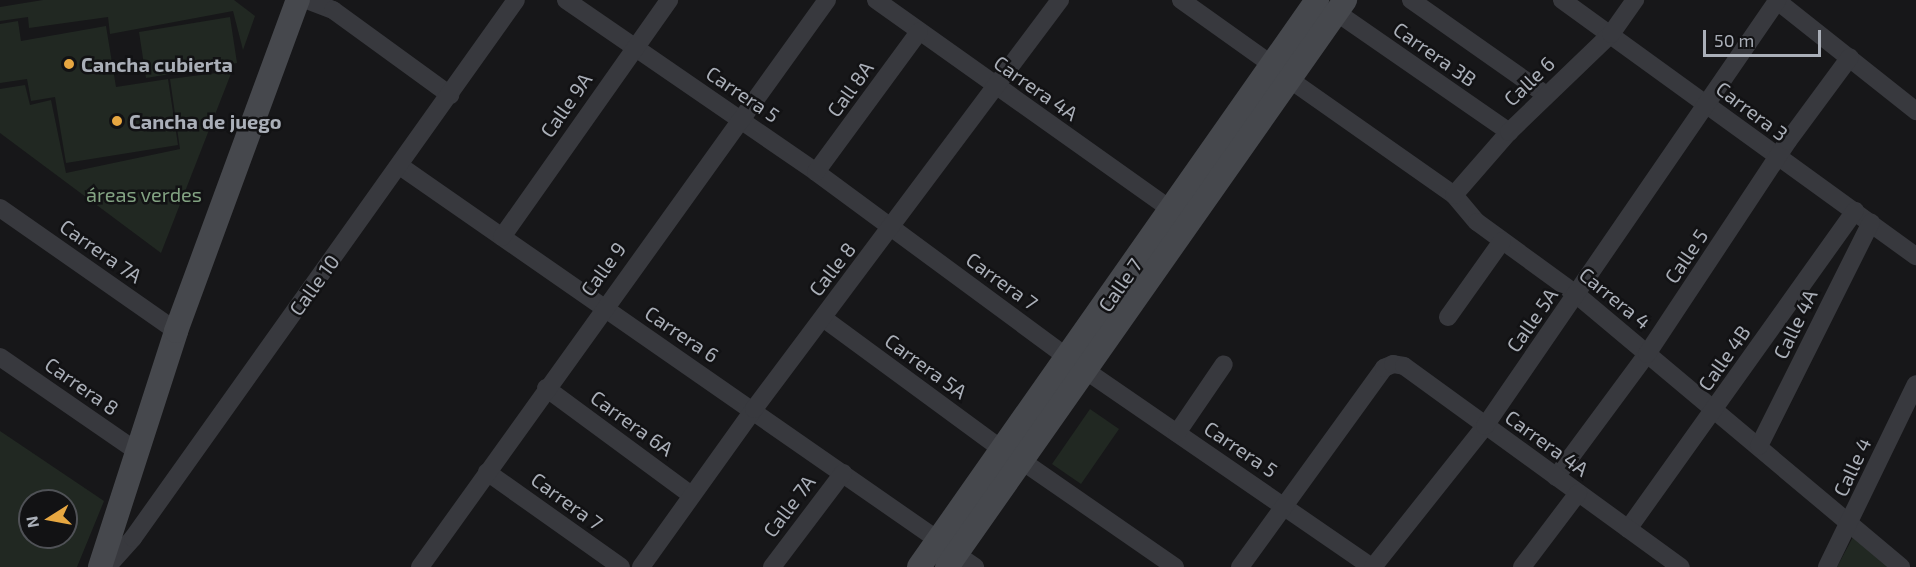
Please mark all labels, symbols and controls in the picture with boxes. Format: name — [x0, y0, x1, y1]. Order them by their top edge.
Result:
street label: Carrera 3B — [1389, 17, 1481, 91]
scale bar — [1706, 18, 1824, 56]
text: 50 m — [1714, 29, 1754, 51]
street label: Carrera 4A — [989, 50, 1083, 126]
street label: Calle 6 — [1499, 51, 1559, 111]
place label: Cancha cubierta — [81, 52, 233, 76]
street label: Call 8A — [822, 56, 878, 122]
marker: Cancha cubierta — [62, 57, 76, 71]
street label: Carrera 5 — [702, 61, 784, 127]
street label: Calle 9A — [535, 68, 597, 142]
street label: Carrera 3 — [1711, 76, 1793, 146]
place label: Cancha de juego — [129, 109, 282, 133]
marker: Cancha de juego — [110, 114, 124, 128]
park label: áreas verdes — [86, 182, 202, 206]
street label: Carrera 7A — [55, 214, 147, 288]
street label: Calle 5 — [1659, 224, 1713, 288]
street label: Calle 9 — [575, 237, 631, 301]
street label: Calle 8 — [804, 237, 860, 301]
street label: Carrera 7 — [962, 247, 1042, 315]
street label: Calle 10 — [284, 250, 344, 320]
street label: Calle 7 — [1093, 254, 1147, 316]
street label: Carrera 4 — [1575, 262, 1655, 334]
street label: Calle 5A — [1501, 283, 1563, 357]
street label: Calle 4A — [1768, 285, 1822, 363]
street label: Carrera 6 — [641, 301, 723, 367]
street label: Calle 4B — [1693, 321, 1755, 395]
street label: Carrera 5A — [880, 328, 972, 404]
street label: Carrera 8 — [41, 352, 123, 420]
street label: Carrera 6A — [586, 385, 678, 461]
street label: Carrera 4A — [1501, 405, 1593, 481]
street label: Carrera 5 — [1200, 416, 1282, 482]
street label: Calle 4 — [1828, 434, 1876, 500]
street label: Carrera 7 — [527, 467, 607, 535]
street label: Calle 7A — [758, 470, 820, 542]
north arrow — [18, 489, 78, 549]
text: N — [21, 515, 42, 530]

